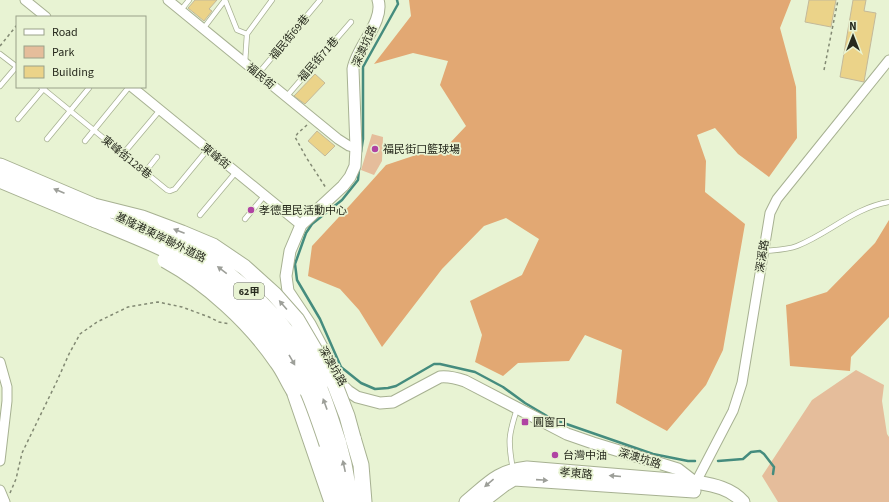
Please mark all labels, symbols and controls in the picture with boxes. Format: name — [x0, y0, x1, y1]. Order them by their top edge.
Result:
street label: 福民街69巷 — [266, 11, 313, 63]
legend — [16, 16, 146, 88]
north arrow — [833, 16, 873, 56]
text: N — [849, 19, 857, 34]
street label: 深澳坑路 — [349, 23, 380, 69]
text: Road — [52, 24, 78, 41]
street label: 福民街71巷 — [295, 34, 342, 85]
text: Park — [52, 44, 74, 61]
street label: 福民街 — [243, 60, 278, 93]
text: Building — [52, 64, 94, 81]
street label: 東峰街128巷 — [98, 133, 155, 182]
street label: 東峰街 — [198, 140, 233, 173]
place label: 福民街口籃球場 — [383, 142, 460, 157]
marker: 福民街口籃球場 — [370, 144, 380, 154]
one-way arrow — [53, 188, 64, 194]
place label: 孝德里民活動中心 — [259, 203, 347, 218]
marker: 孝德里民活動中心 — [246, 205, 256, 215]
street label: 基隆港東岸聯外道路 — [113, 209, 209, 266]
one-way arrow — [172, 228, 184, 234]
street label: 深溪路 — [753, 239, 772, 274]
one-way arrow — [216, 265, 227, 274]
road number: 62甲 — [234, 283, 264, 299]
one-way arrow — [279, 300, 288, 311]
street label: 深澳坑路 — [315, 343, 350, 389]
one-way arrow — [288, 354, 295, 366]
one-way arrow — [322, 397, 328, 409]
place label: 圓窗口 — [533, 415, 566, 430]
marker: 圓窗口 — [520, 417, 530, 427]
street label: 深澳坑路 — [617, 445, 663, 472]
place label: 台灣中油 — [563, 448, 607, 463]
marker: 台灣中油 — [550, 450, 560, 460]
one-way arrow — [340, 459, 346, 472]
street label: 孝東路 — [559, 465, 593, 482]
one-way arrow — [609, 472, 621, 479]
one-way arrow — [536, 476, 548, 483]
one-way arrow — [484, 478, 495, 487]

